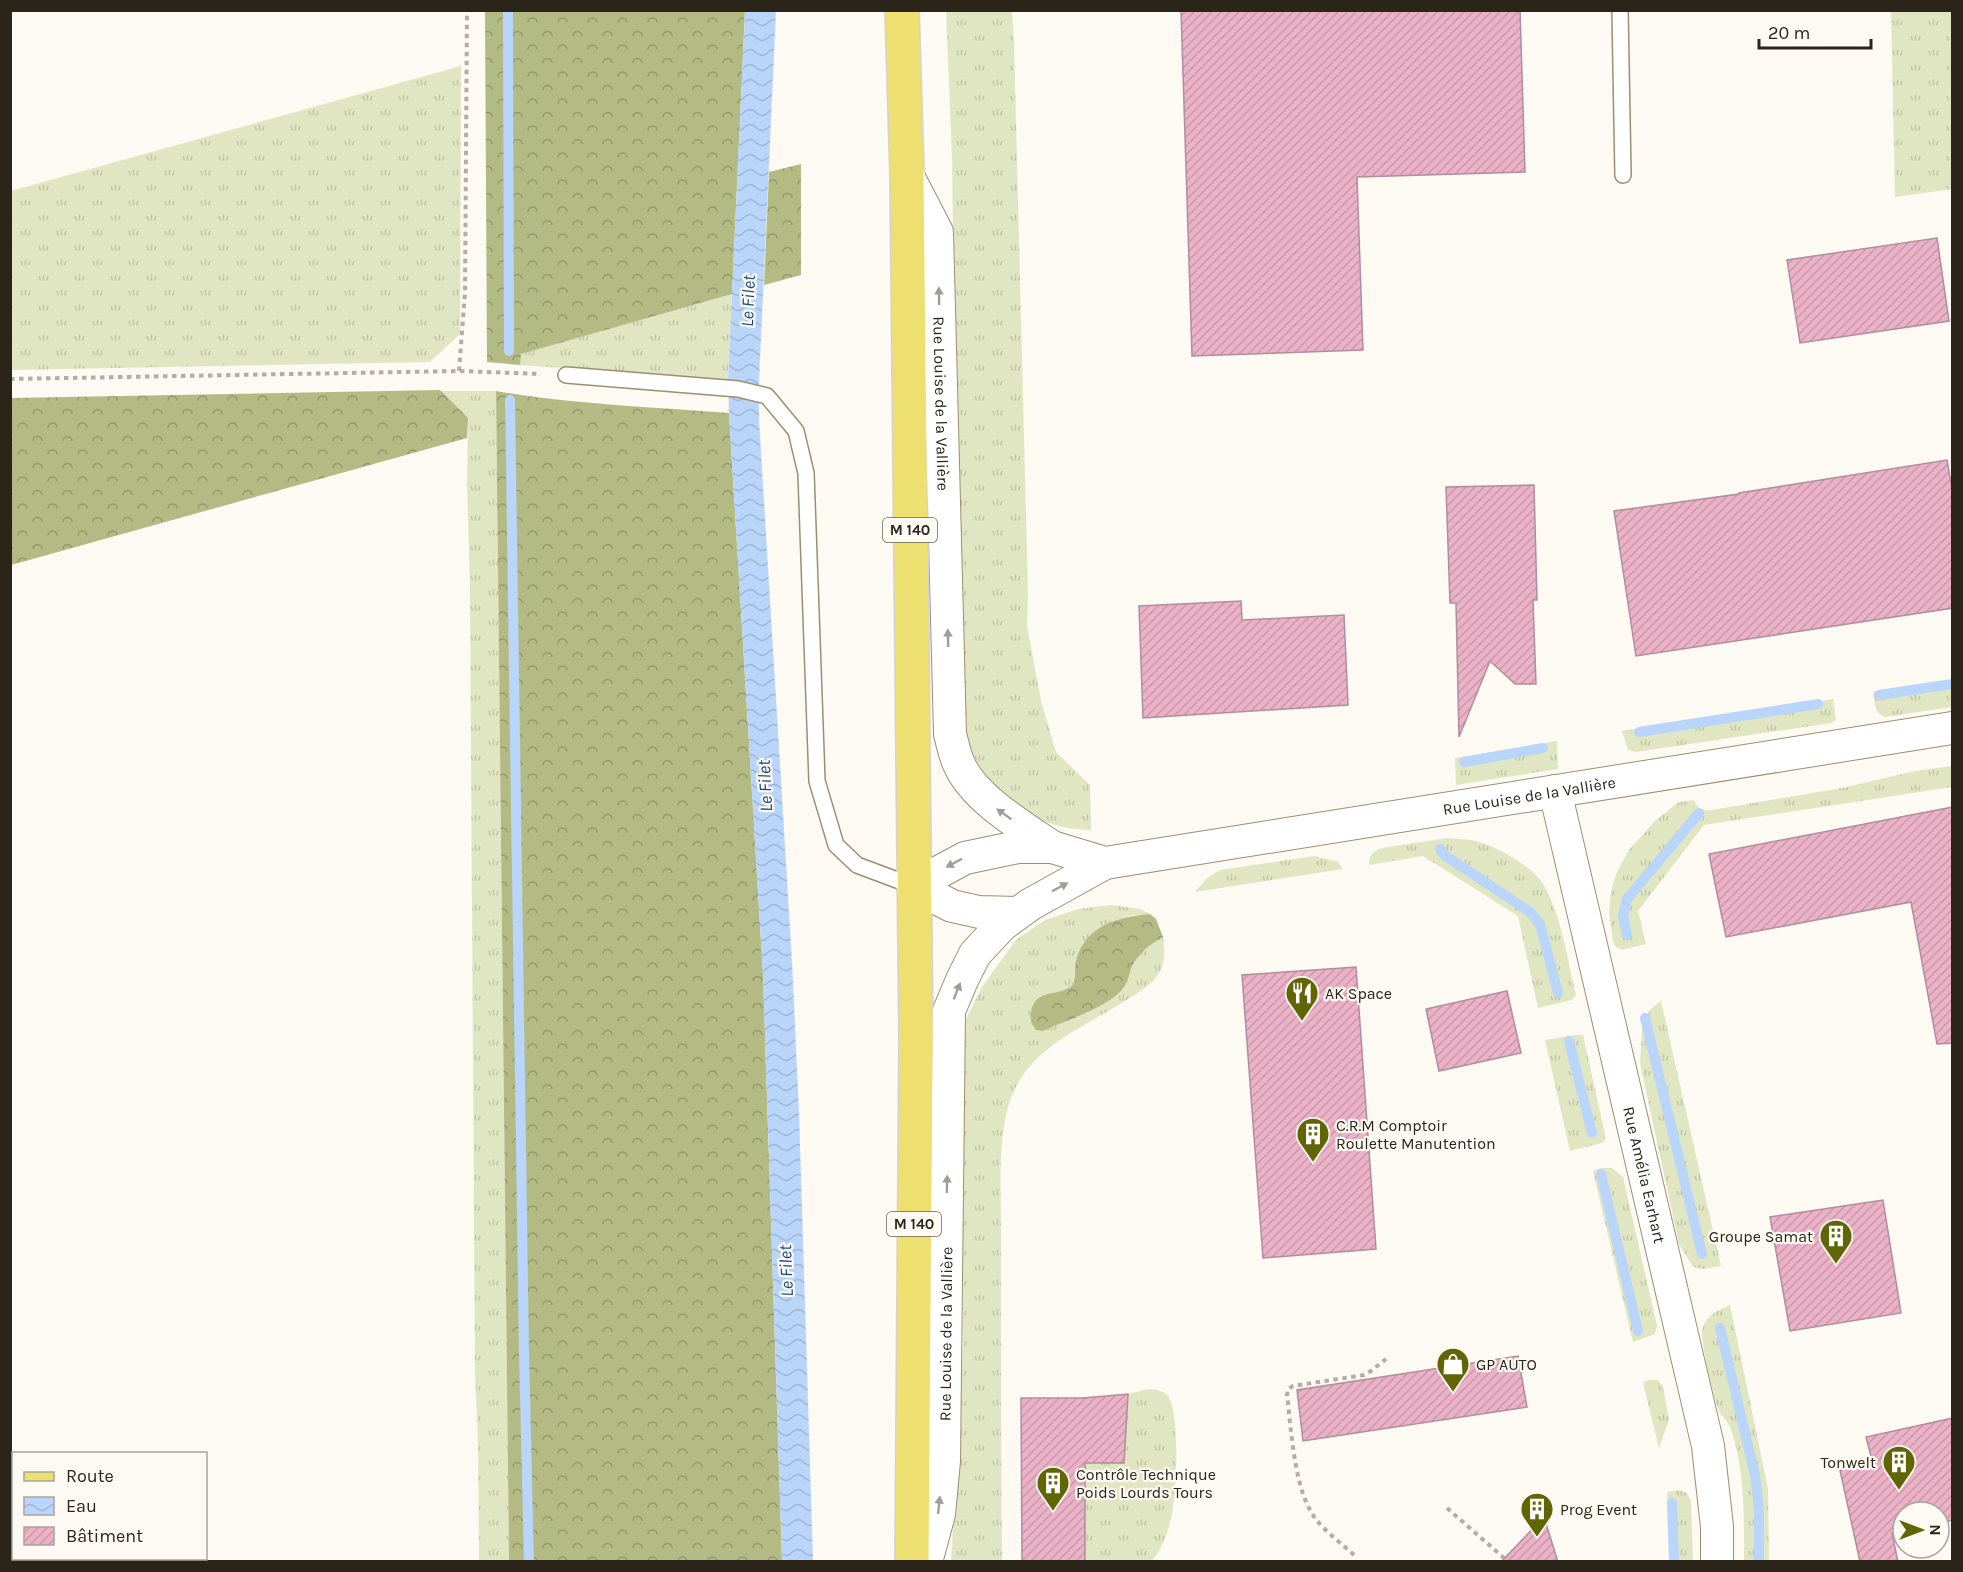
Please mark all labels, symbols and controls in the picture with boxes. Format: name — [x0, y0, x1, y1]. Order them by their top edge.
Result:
scale bar — [1759, 12, 1872, 50]
text: 20 m — [1768, 22, 1810, 44]
water label: Le Filet — [736, 274, 760, 327]
one-way arrow — [934, 287, 944, 306]
street label: Rue Louise de la Vallière — [929, 316, 953, 491]
road number: M 140 — [883, 518, 937, 542]
one-way arrow — [943, 629, 953, 648]
water label: Le Filet — [753, 759, 777, 813]
street label: Rue Louise de la Vallière — [1441, 773, 1617, 819]
one-way arrow — [996, 809, 1012, 820]
one-way arrow — [945, 858, 962, 868]
one-way arrow — [1052, 882, 1069, 892]
restaurant icon: AK Space — [1284, 975, 1320, 1022]
one-way arrow — [953, 981, 963, 999]
place label: AK Space — [1325, 984, 1392, 1003]
street label: Rue Amélia Earhart — [1619, 1105, 1669, 1245]
building icon: C.R.M Comptoir Roulette Manutention — [1295, 1116, 1331, 1163]
place label: C.R.M Comptoir Roulette Manutention — [1336, 1116, 1496, 1153]
one-way arrow — [942, 1174, 952, 1193]
road number: M 140 — [887, 1212, 941, 1236]
building icon: Groupe Samat — [1818, 1218, 1854, 1265]
place label: Groupe Samat — [1709, 1227, 1813, 1246]
water label: Le Filet — [774, 1244, 798, 1297]
street label: Rue Louise de la Vallière — [935, 1247, 956, 1421]
shop icon: GP AUTO — [1435, 1346, 1471, 1393]
place label: GP AUTO — [1476, 1355, 1537, 1374]
building icon: Tonwelt — [1881, 1444, 1917, 1491]
legend — [12, 1452, 207, 1560]
place label: Tonwelt — [1821, 1453, 1876, 1472]
text: Route — [66, 1465, 114, 1487]
building icon: Contrôle Technique Poids Lourds Tours — [1035, 1465, 1071, 1512]
place label: Contrôle Technique Poids Lourds Tours — [1076, 1465, 1216, 1502]
building icon: Prog Event — [1519, 1491, 1555, 1538]
text: Eau — [66, 1495, 97, 1517]
one-way arrow — [934, 1495, 944, 1514]
place label: Prog Event — [1560, 1500, 1637, 1519]
north arrow — [1891, 1500, 1951, 1560]
text: N — [1926, 1524, 1945, 1536]
text: Bâtiment — [66, 1525, 143, 1547]

